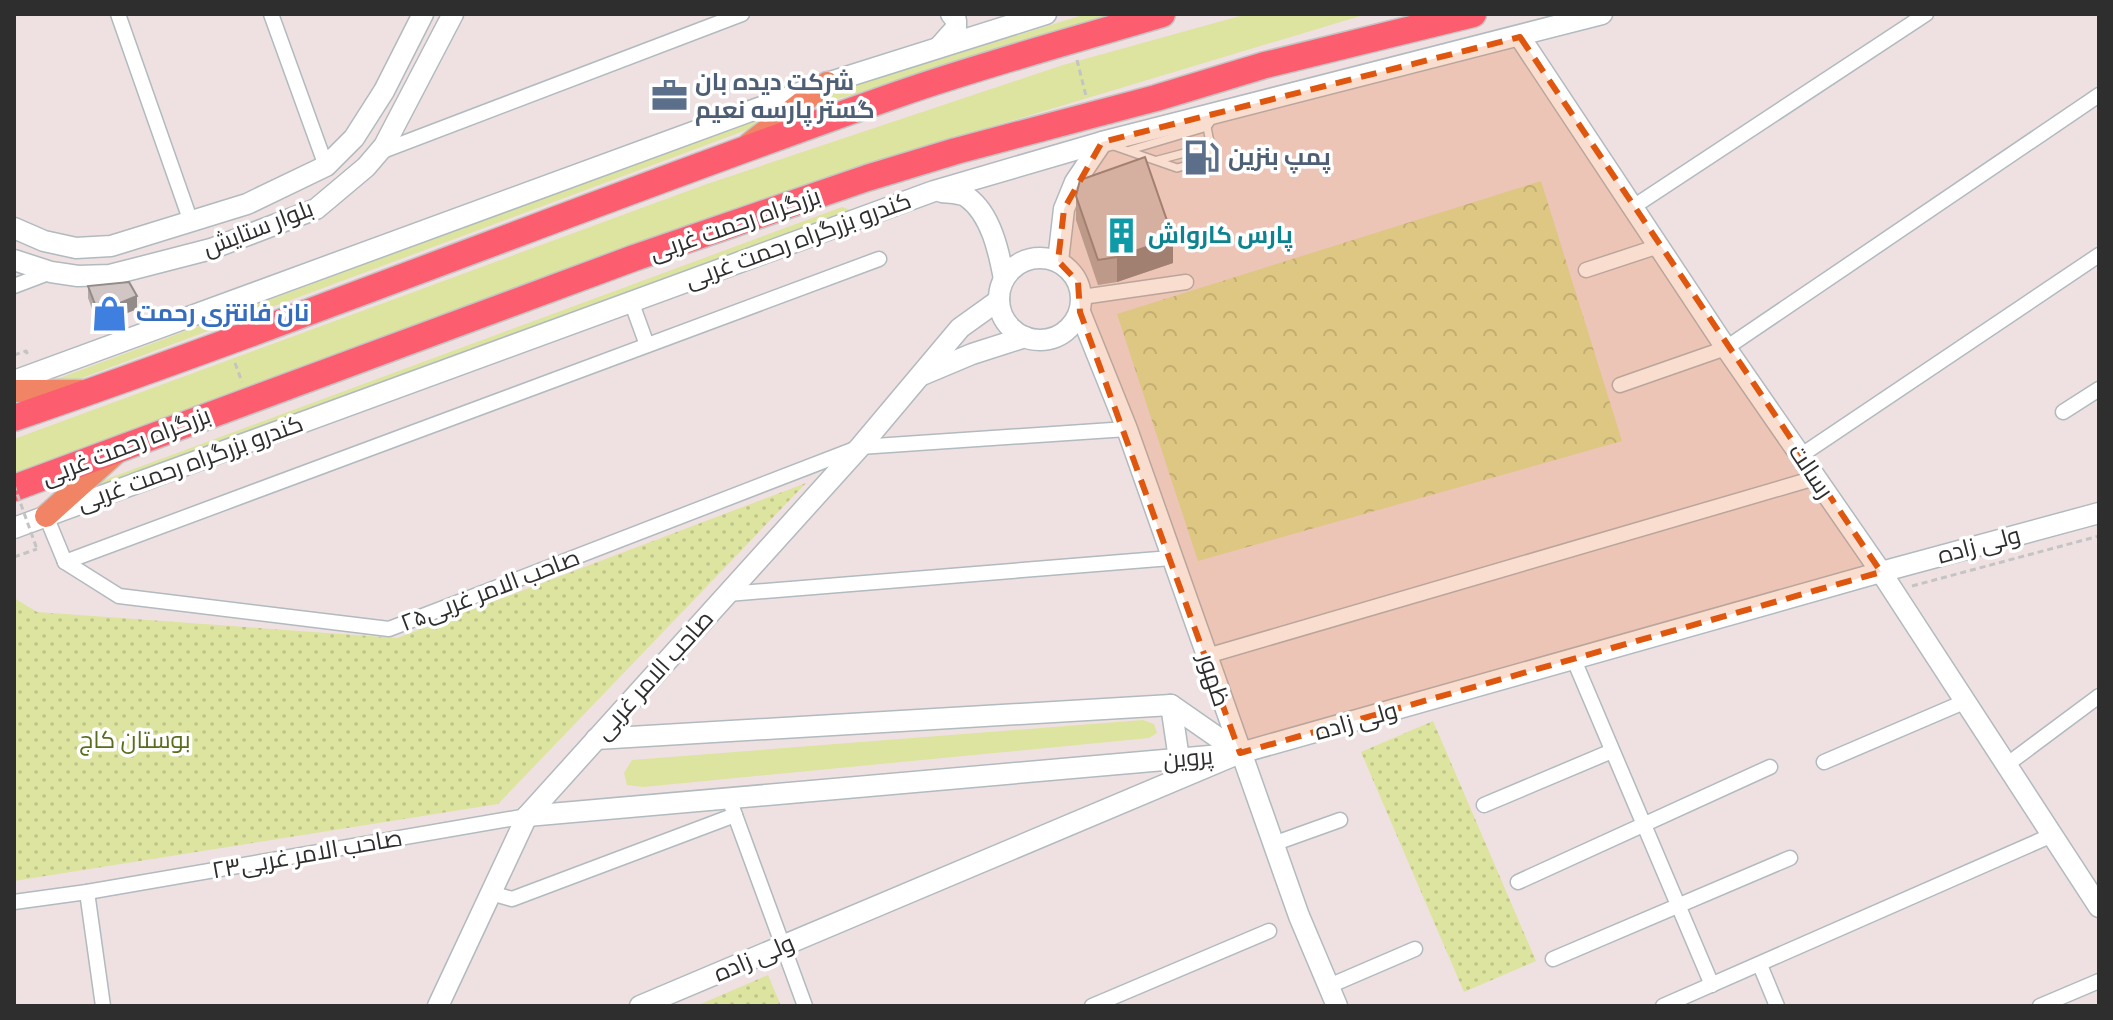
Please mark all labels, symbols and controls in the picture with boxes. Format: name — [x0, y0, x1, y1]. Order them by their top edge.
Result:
place label: شرکت دیده بان گستر پارسه نعیم — [695, 67, 875, 127]
office icon: شرکت دیده بان گستر پارسه نعیم — [650, 77, 688, 115]
fuel station icon: پمپ بنزین — [1183, 138, 1221, 176]
place label: پمپ بنزین — [1228, 142, 1331, 174]
street label: بزرگراه رحمت غربی — [646, 181, 824, 267]
street label: کندرو بزرگراه رحمت غربی — [681, 185, 915, 295]
street label: بلوار ستایش — [198, 193, 318, 263]
building icon: پارس کارواش — [1103, 216, 1141, 254]
place label: پارس کارواش — [1148, 220, 1293, 252]
shop icon: نان فانتزی رحمت — [91, 294, 129, 332]
place label: نان فانتزی رحمت — [136, 298, 309, 328]
street label: بزرگراه رحمت غربی — [37, 400, 215, 492]
street label: کندرو بزرگراه رحمت غربی — [73, 408, 307, 518]
street label: رسالت — [1782, 438, 1840, 504]
street label: ولی زاده — [1934, 520, 2024, 570]
street label: صاحب الامر غربی۲۵ — [396, 542, 584, 638]
street label: صاحب الامر غربی — [588, 604, 720, 746]
street label: ظهور — [1191, 648, 1237, 710]
street label: ولی زاده — [1311, 695, 1401, 747]
park label: بوستان کاج — [79, 725, 191, 756]
street label: پروین — [1162, 741, 1215, 776]
street label: صاحب الامر غربی۲۳ — [210, 822, 404, 886]
street label: ولی زاده — [709, 928, 799, 988]

